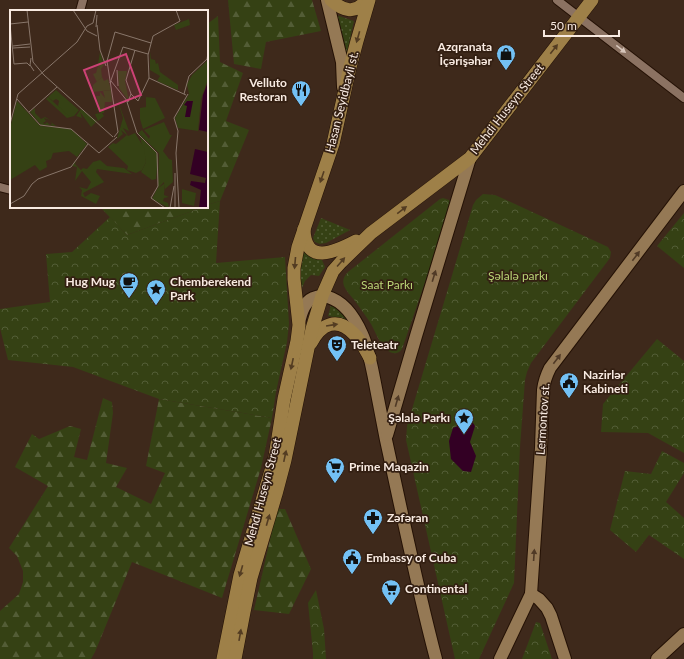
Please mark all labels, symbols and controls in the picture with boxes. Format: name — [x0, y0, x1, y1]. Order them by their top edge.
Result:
inset map — [10, 10, 208, 208]
scale bar — [544, 12, 619, 38]
text: 50 m — [550, 18, 577, 33]
one-way arrow — [355, 32, 361, 44]
place label: Azqranata İçərişəhər — [437, 39, 493, 68]
shop icon: Azqranata İçərişəhər — [495, 43, 517, 71]
one-way arrow — [550, 44, 558, 55]
one-way arrow — [616, 45, 627, 53]
street label: Hasan Seyidbayli st. — [322, 49, 361, 154]
street label: Mehdi Huseyn Street — [466, 60, 547, 157]
place label: Velluto Restoran — [239, 75, 287, 104]
restaurant icon: Velluto Restoran — [290, 79, 312, 107]
one-way arrow — [318, 171, 324, 183]
one-way arrow — [397, 206, 407, 214]
one-way arrow — [631, 250, 640, 261]
one-way arrow — [292, 257, 298, 269]
one-way arrow — [336, 257, 345, 268]
park label: Şəlalə parkı — [488, 268, 548, 283]
one-way arrow — [431, 270, 437, 282]
cafe icon: Hug Mug — [118, 271, 140, 299]
place label: Hug Mug — [66, 274, 116, 289]
place label: Chemberekend Park — [170, 274, 251, 303]
park label: Saat Parkı — [361, 277, 413, 292]
place icon: Chemberekend Park — [145, 278, 167, 306]
one-way arrow — [326, 322, 338, 328]
theatre icon: Teleteatr — [326, 334, 348, 362]
place label: Teleteatr — [351, 337, 399, 352]
one-way arrow — [553, 354, 561, 365]
one-way arrow — [289, 357, 295, 370]
place label: Nazirlər Kabineti — [583, 367, 628, 396]
public building icon: Nazirlər Kabineti — [558, 371, 580, 399]
street label: Lermontov st. — [533, 382, 553, 455]
one-way arrow — [394, 395, 400, 407]
place icon: Şəlalə Parkı — [453, 407, 475, 435]
place label: Şəlalə Parkı — [388, 410, 450, 425]
street label: Mehdi Huseyn Street — [241, 435, 284, 548]
one-way arrow — [283, 450, 289, 462]
supermarket icon: Prime Maqazin — [324, 456, 346, 484]
place label: Prime Maqazin — [349, 459, 429, 474]
pharmacy icon: Zəfəran — [362, 507, 384, 535]
place label: Zəfəran — [387, 510, 429, 525]
one-way arrow — [265, 514, 271, 526]
public building icon: Embassy of Cuba — [341, 547, 363, 575]
one-way arrow — [530, 549, 537, 561]
place label: Embassy of Cuba — [366, 550, 456, 565]
one-way arrow — [238, 565, 244, 577]
supermarket icon: Continental — [380, 578, 402, 606]
place label: Continental — [405, 581, 468, 596]
one-way arrow — [237, 629, 243, 641]

